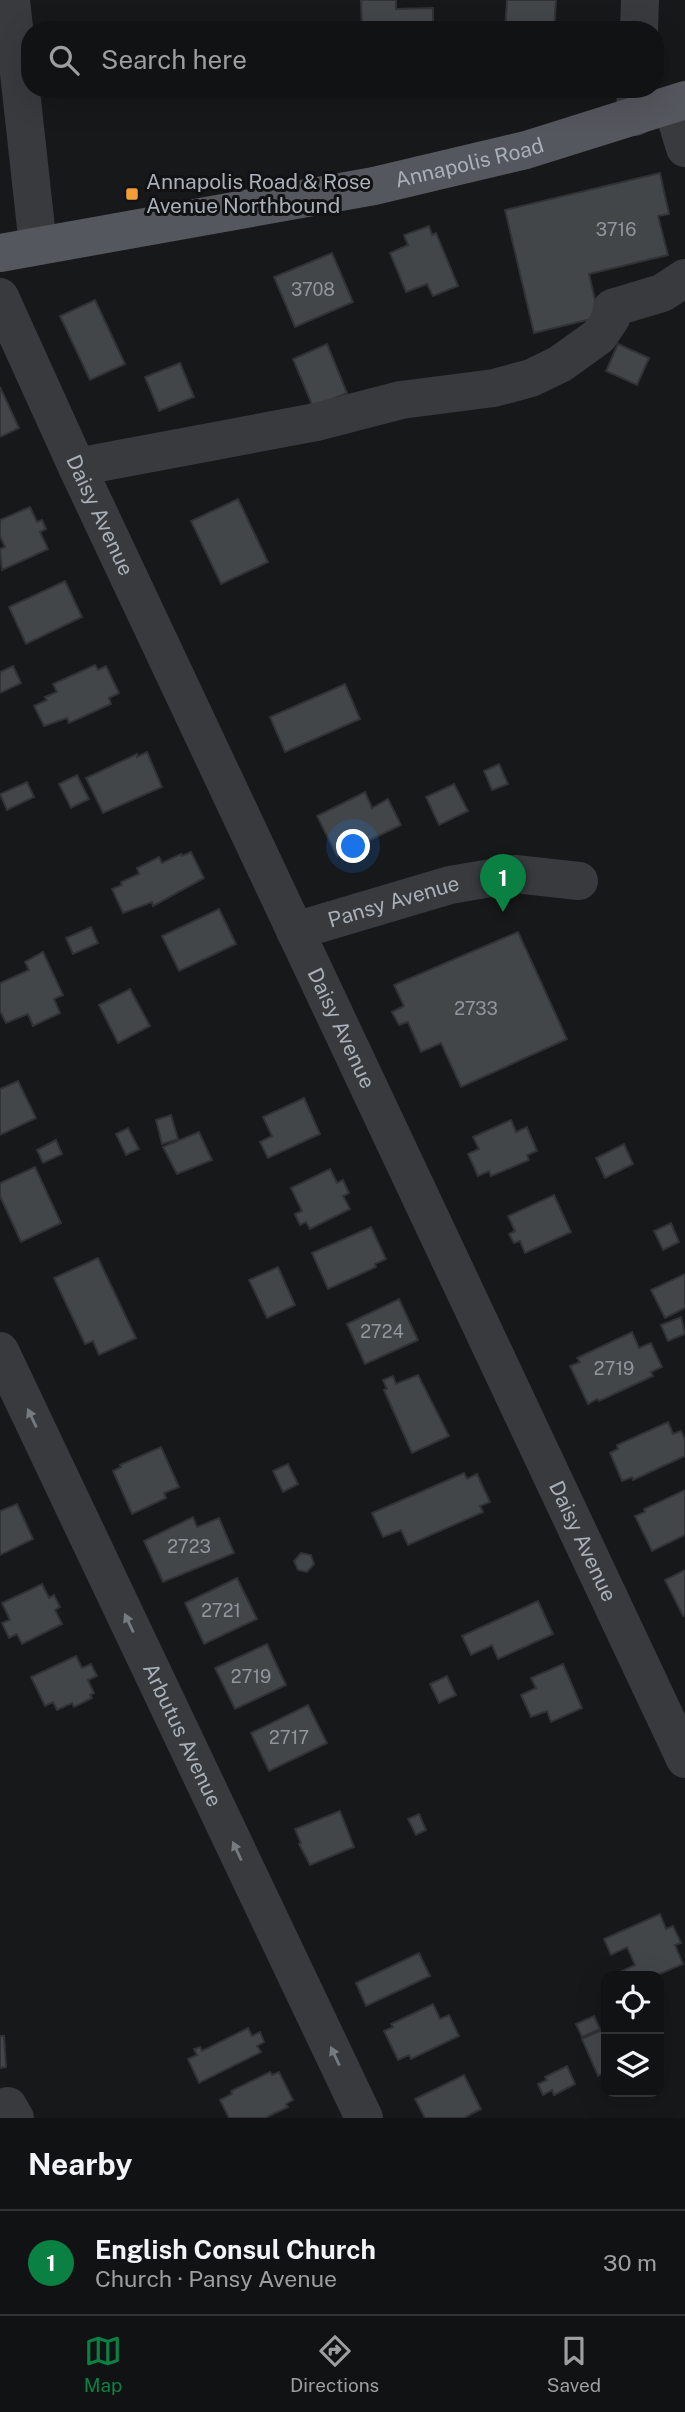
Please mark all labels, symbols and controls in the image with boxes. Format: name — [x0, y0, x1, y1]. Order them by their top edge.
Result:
search box — [21, 21, 664, 98]
icon: search — [45, 41, 83, 79]
text: Search here — [101, 44, 247, 75]
street label: Annapolis Road — [392, 132, 547, 193]
place label: Annapolis Road & Rose Avenue Northbound — [146, 169, 371, 218]
marker: Annapolis Road & Rose Avenue Northbound — [124, 186, 140, 202]
house number: 3716 — [596, 219, 636, 240]
house number: 3708 — [291, 279, 335, 300]
street label: Daisy Avenue — [61, 451, 139, 579]
your location — [336, 829, 370, 863]
pin: 1 — [480, 854, 526, 912]
street label: Pansy Avenue — [325, 871, 461, 933]
street label: Daisy Avenue — [303, 964, 381, 1092]
house number: 2733 — [454, 998, 498, 1019]
house number: 2724 — [360, 1321, 404, 1342]
house number: 2719 — [594, 1358, 634, 1379]
one-way arrow — [26, 1408, 38, 1428]
street label: Daisy Avenue — [544, 1477, 622, 1605]
house number: 2723 — [167, 1536, 211, 1557]
house number: 2721 — [201, 1600, 241, 1621]
one-way arrow — [124, 1613, 135, 1633]
street label: Arbutus Avenue — [138, 1659, 227, 1811]
house number: 2719 — [231, 1666, 271, 1687]
house number: 2717 — [269, 1727, 309, 1748]
one-way arrow — [232, 1841, 243, 1861]
map controls — [601, 1971, 664, 2097]
button: locate — [601, 1971, 664, 2034]
button: layers — [601, 2034, 664, 2097]
one-way arrow — [329, 2046, 341, 2066]
text: Nearby — [28, 2146, 132, 2182]
text: English Consul Church — [95, 2234, 376, 2265]
text: 1 — [46, 2249, 56, 2276]
text: 30 m — [603, 2249, 657, 2276]
text: Church · Pansy Avenue — [95, 2265, 337, 2292]
tab: Map — [84, 2332, 122, 2396]
tab: Directions — [290, 2332, 379, 2396]
tab: Saved — [547, 2332, 601, 2396]

